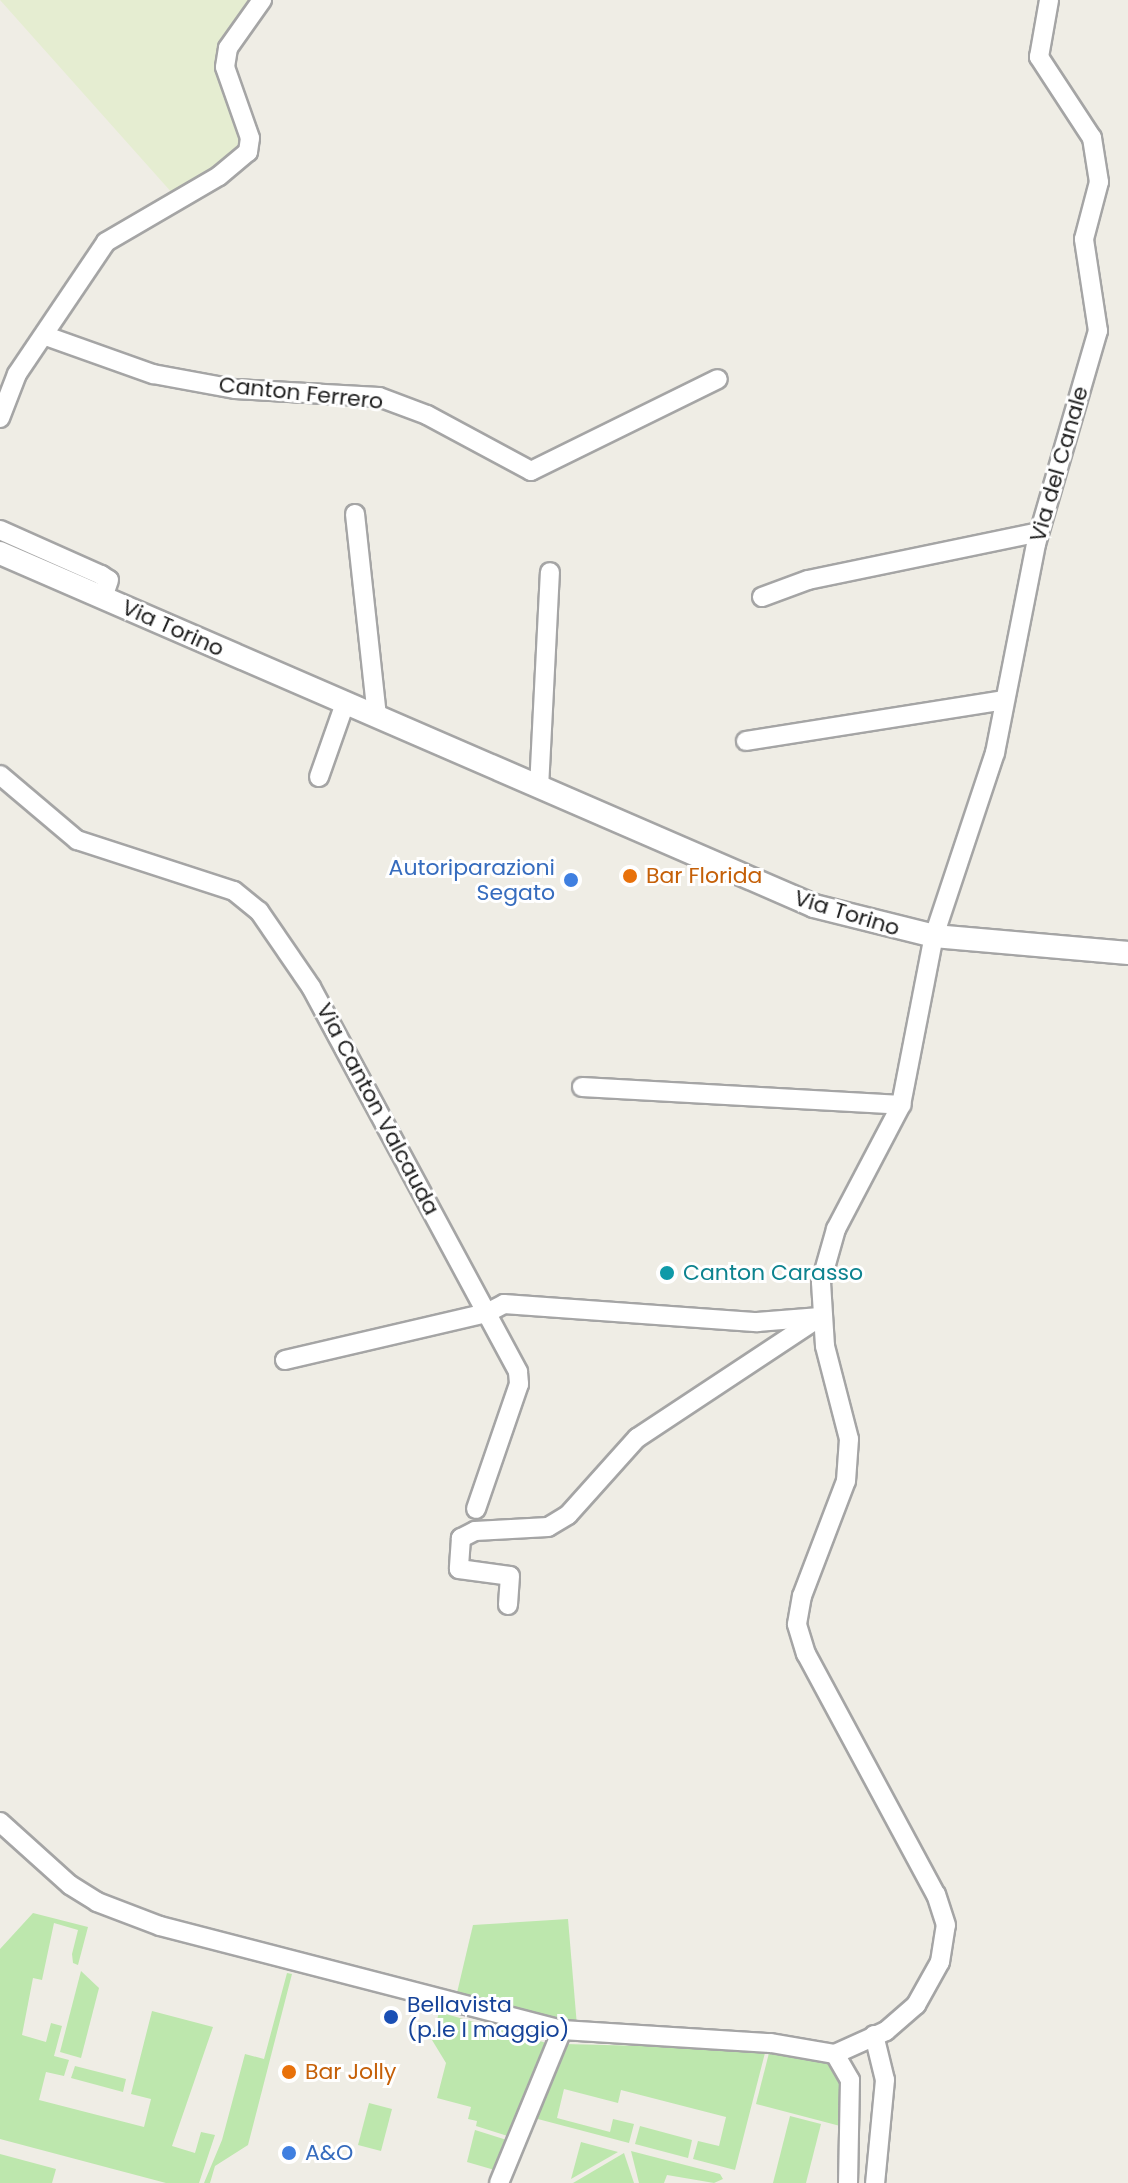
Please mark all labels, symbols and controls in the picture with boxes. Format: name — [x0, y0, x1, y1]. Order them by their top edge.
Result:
street label: Canton Ferrero — [218, 371, 384, 415]
street label: Via del Canale — [1024, 383, 1094, 545]
street label: Via Torino — [118, 594, 228, 662]
place label: Autoriparazioni Segato — [389, 854, 555, 906]
place label: Bar Florida — [646, 863, 762, 889]
marker: Bar Florida — [621, 867, 639, 885]
marker: Autoriparazioni Segato — [562, 871, 580, 889]
street label: Via Torino — [791, 884, 903, 942]
street label: Via Canton Valcauda — [311, 999, 445, 1219]
place label: Canton Carasso — [683, 1260, 863, 1286]
marker: Canton Carasso — [658, 1264, 676, 1282]
place label: Bellavista (p.le I maggio) — [407, 1991, 569, 2042]
marker: Bellavista (p.le I maggio) — [382, 2008, 400, 2026]
place label: Bar Jolly — [305, 2059, 396, 2085]
marker: Bar Jolly — [280, 2063, 298, 2081]
place label: A&O — [305, 2140, 353, 2166]
marker: A&O — [280, 2144, 298, 2162]

